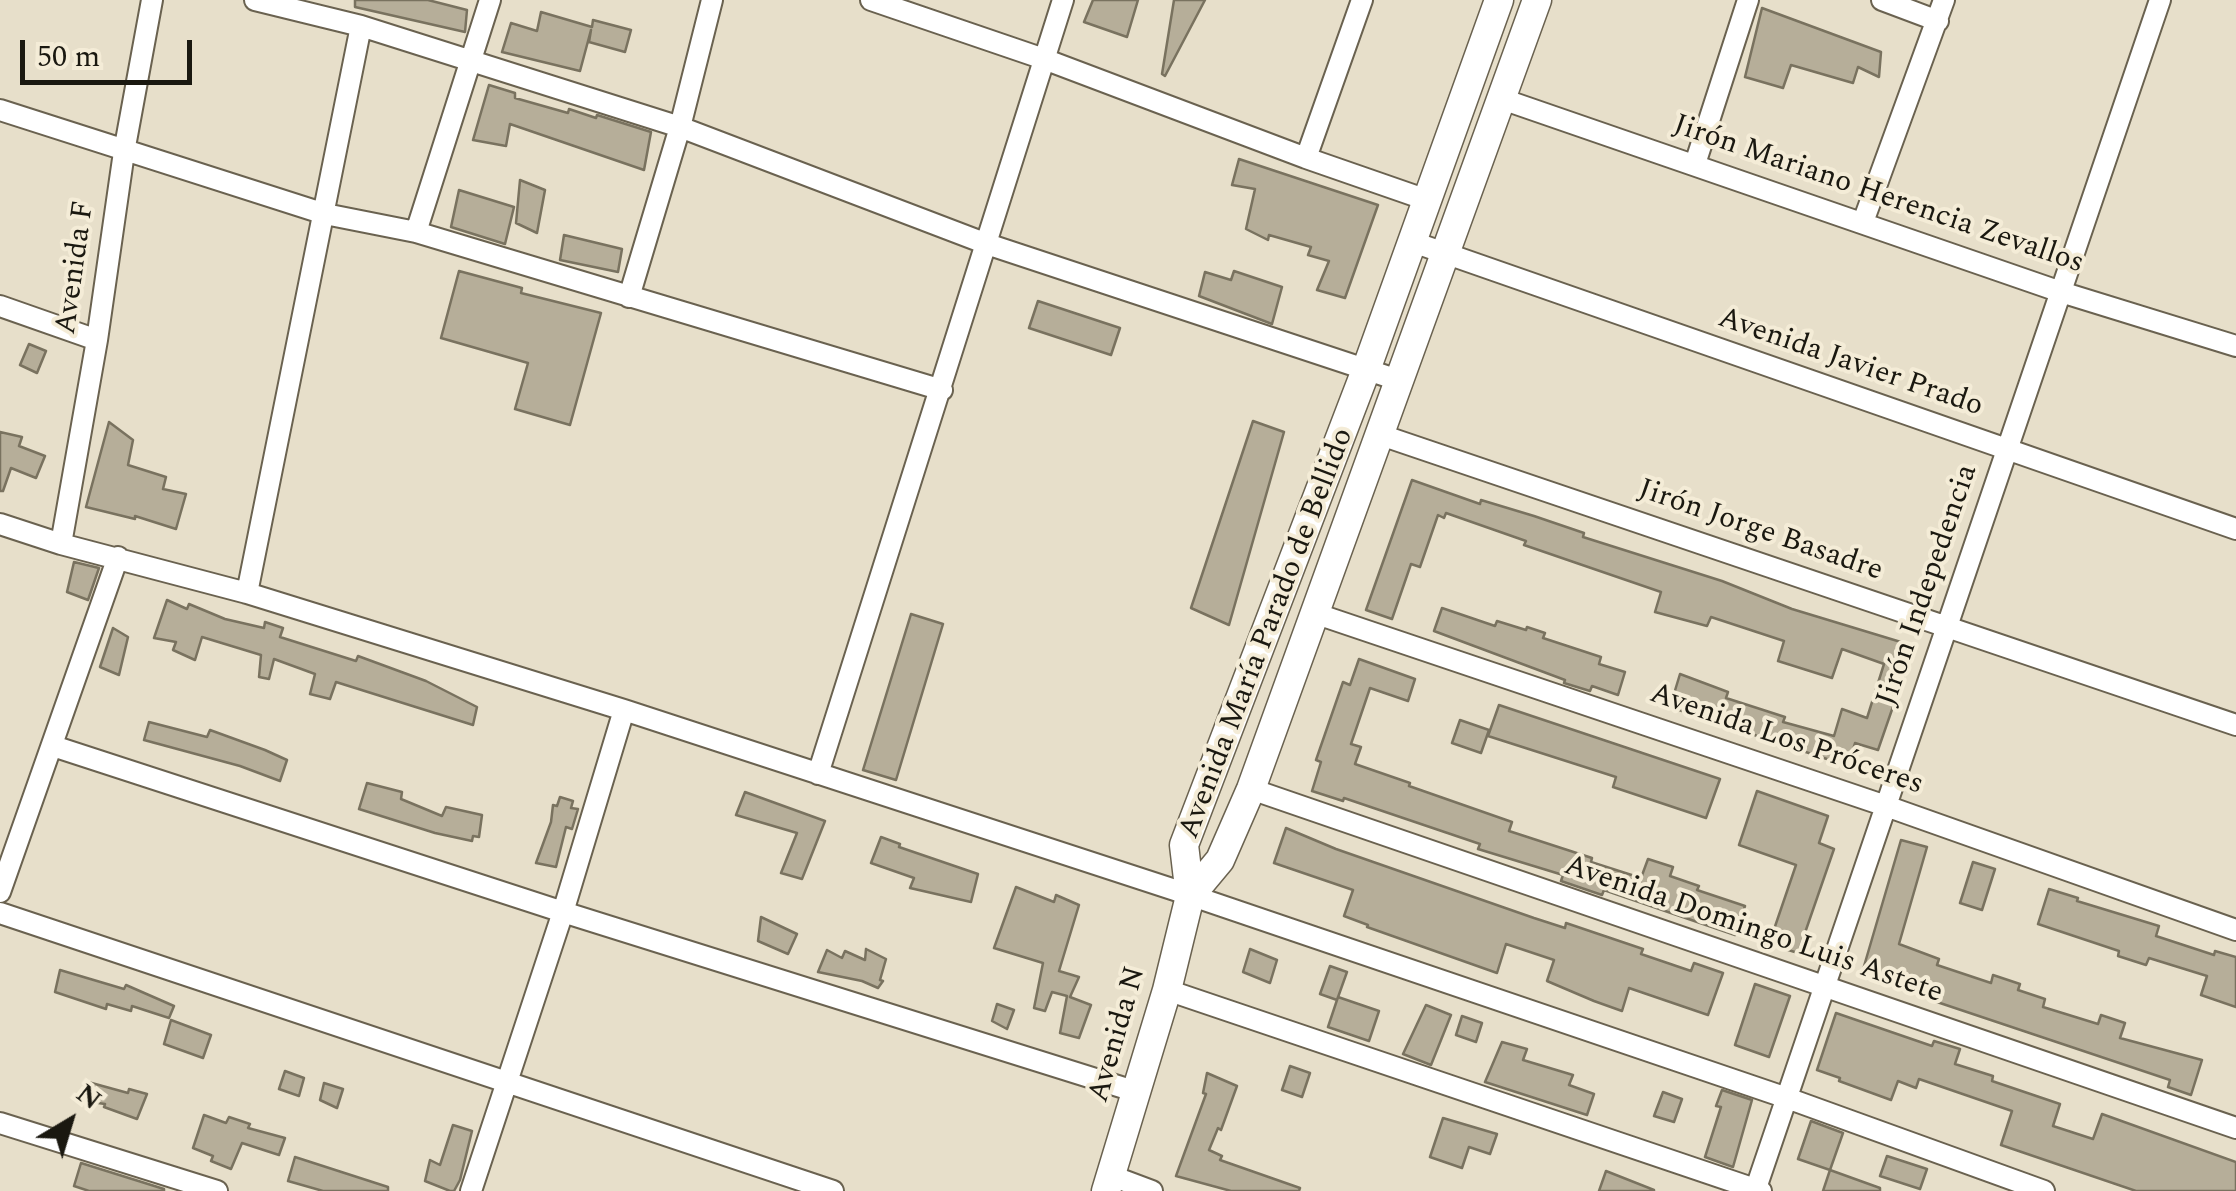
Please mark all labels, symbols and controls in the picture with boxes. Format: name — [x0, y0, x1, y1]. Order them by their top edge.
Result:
scale bar — [25, 20, 198, 82]
text: 50 m — [37, 34, 100, 80]
street label: Jirón Mariano Herencia Zevallos — [1668, 109, 2088, 283]
street label: Avenida F — [50, 199, 104, 337]
street label: Avenida Javier Prado — [1713, 302, 1987, 426]
street label: Avenida María Parado de Bellido — [1173, 424, 1363, 844]
street label: Jirón Indepedencia — [1871, 460, 1987, 712]
street label: Jirón Jorge Basadre — [1633, 473, 1887, 591]
street label: Avenida Los Próceres — [1645, 677, 1927, 805]
street label: Avenida Domingo Luis Astete — [1559, 849, 1947, 1013]
street label: Avenida N — [1082, 963, 1156, 1107]
north arrow — [20, 1071, 120, 1171]
text: N — [67, 1073, 111, 1121]

